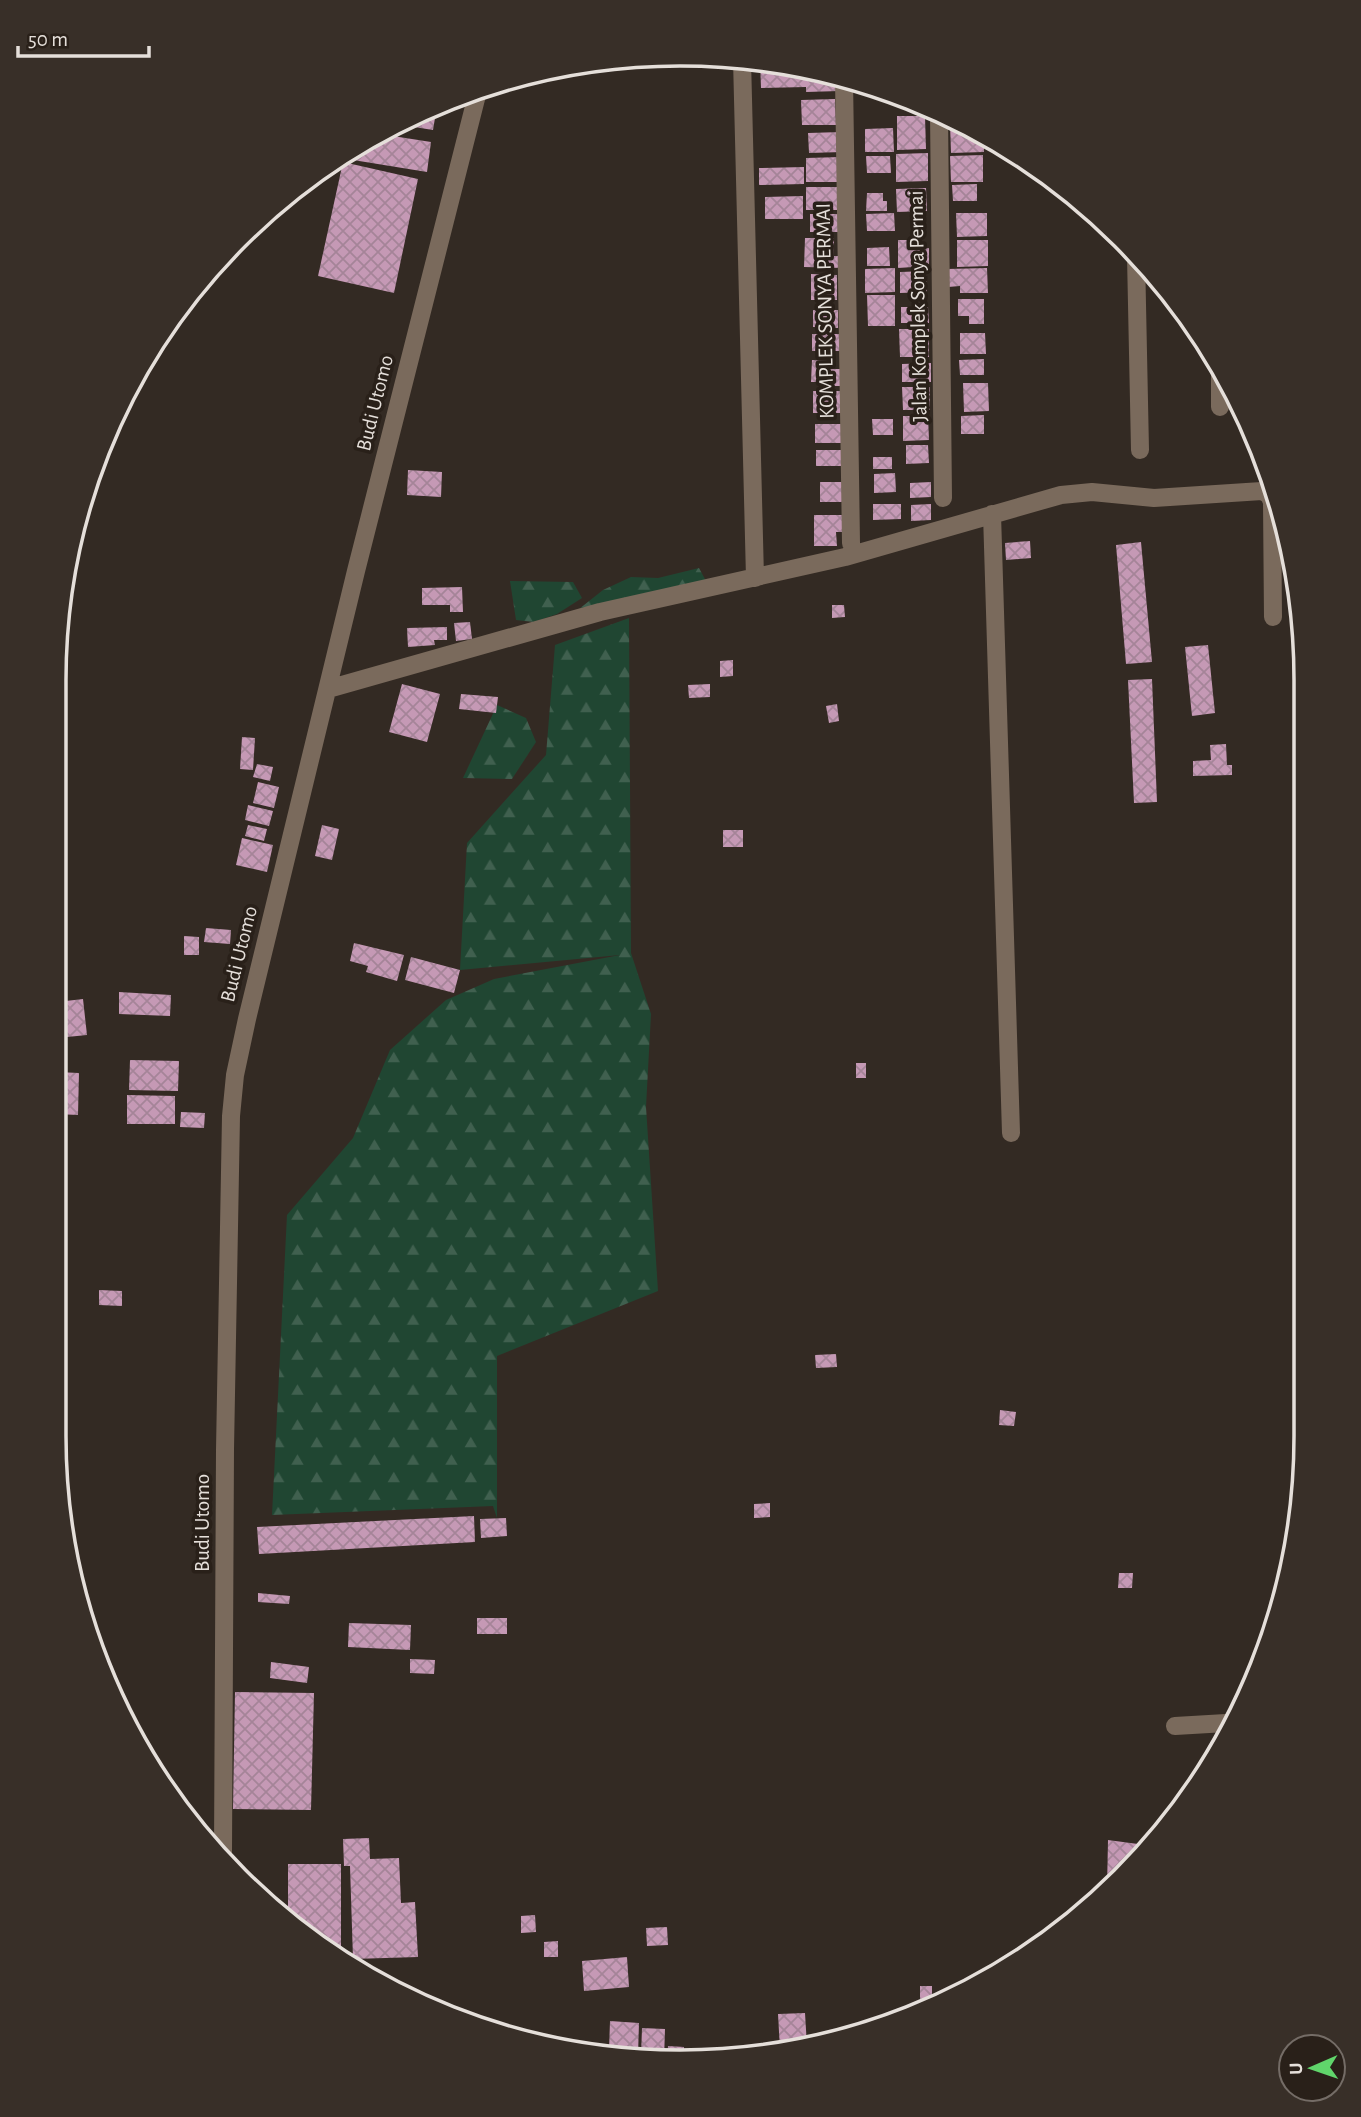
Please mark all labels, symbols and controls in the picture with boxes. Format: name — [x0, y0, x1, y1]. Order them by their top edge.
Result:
scale bar — [18, 14, 149, 58]
text: 50 m — [28, 29, 68, 50]
street label: Jalan Komplek Sonya Permai — [905, 190, 931, 422]
street label: KOMPLEK SONYA PERMAI — [813, 203, 837, 419]
street label: Budi Utomo — [353, 353, 397, 453]
street label: Budi Utomo — [217, 904, 261, 1004]
street label: Budi Utomo — [192, 1474, 213, 1572]
north arrow — [1277, 2033, 1347, 2103]
text: U — [1287, 2062, 1306, 2075]

